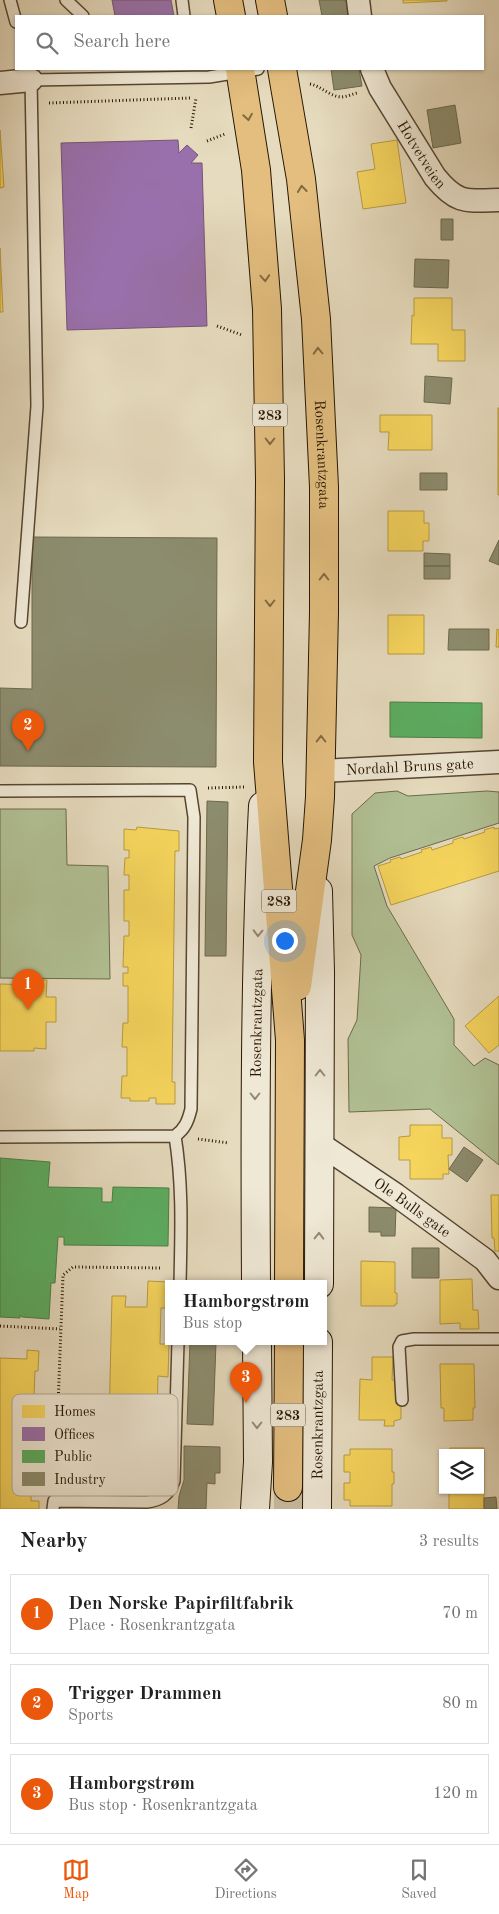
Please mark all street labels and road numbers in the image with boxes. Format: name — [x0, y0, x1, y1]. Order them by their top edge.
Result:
street label: Hotvetveien — [393, 119, 448, 193]
street label: Rosenkrantzgata — [311, 400, 330, 510]
road number: 283 — [252, 404, 288, 426]
street label: Nordahl Bruns gate — [346, 757, 474, 779]
road number: 283 — [262, 889, 296, 912]
street label: Rosenkrantzgata — [250, 968, 266, 1078]
street label: Ole Bulls gate — [370, 1176, 453, 1241]
street label: Rosenkrantzgata — [311, 1370, 327, 1480]
road number: 283 — [270, 1404, 306, 1426]

